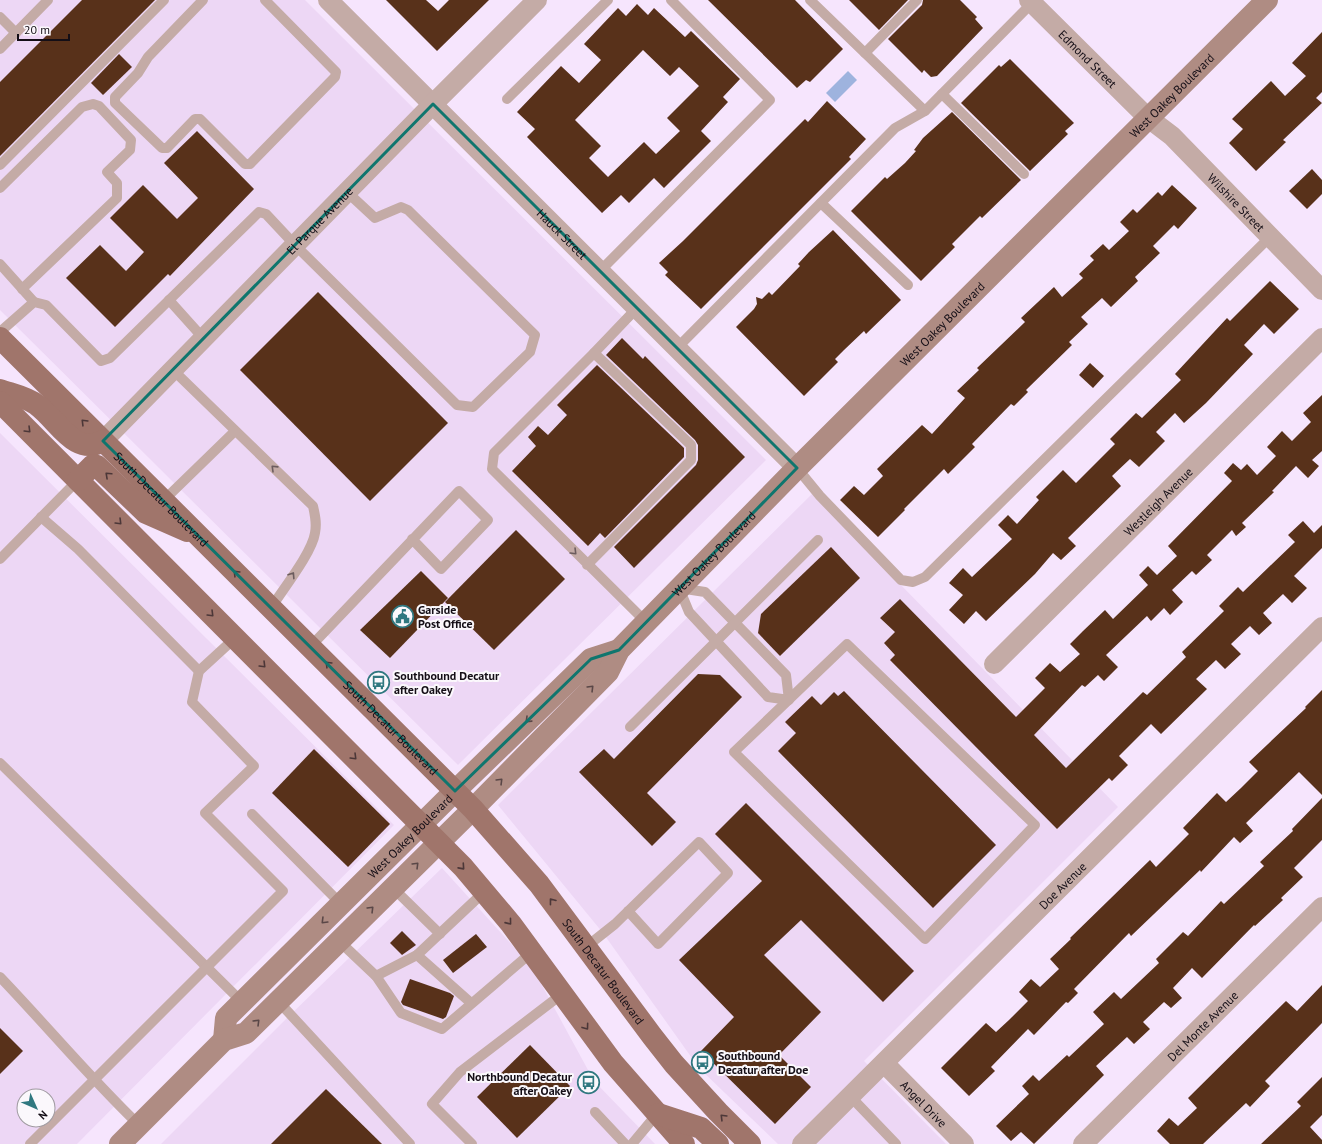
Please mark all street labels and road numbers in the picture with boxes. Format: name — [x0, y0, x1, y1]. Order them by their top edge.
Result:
street label: Edmond Street — [1056, 26, 1120, 91]
street label: West Oakey Boulevard — [1126, 50, 1217, 141]
street label: Wilshire Street — [1205, 170, 1268, 235]
street label: El Parque Avenue — [283, 183, 356, 257]
street label: Hauck Street — [534, 205, 591, 262]
street label: West Oakey Boulevard — [896, 278, 987, 369]
street label: South Decatur Boulevard — [111, 448, 212, 549]
street label: Westleigh Avenue — [1120, 464, 1195, 539]
street label: West Oakey Boulevard — [668, 508, 758, 599]
street label: South Decatur Boulevard — [341, 677, 442, 778]
street label: West Oakey Boulevard — [364, 790, 455, 881]
street label: Doe Avenue — [1035, 859, 1089, 912]
street label: South Decatur Boulevard — [560, 915, 648, 1027]
street label: Del Monte Avenue — [1164, 987, 1241, 1064]
street label: Angel Drive — [898, 1077, 950, 1130]

